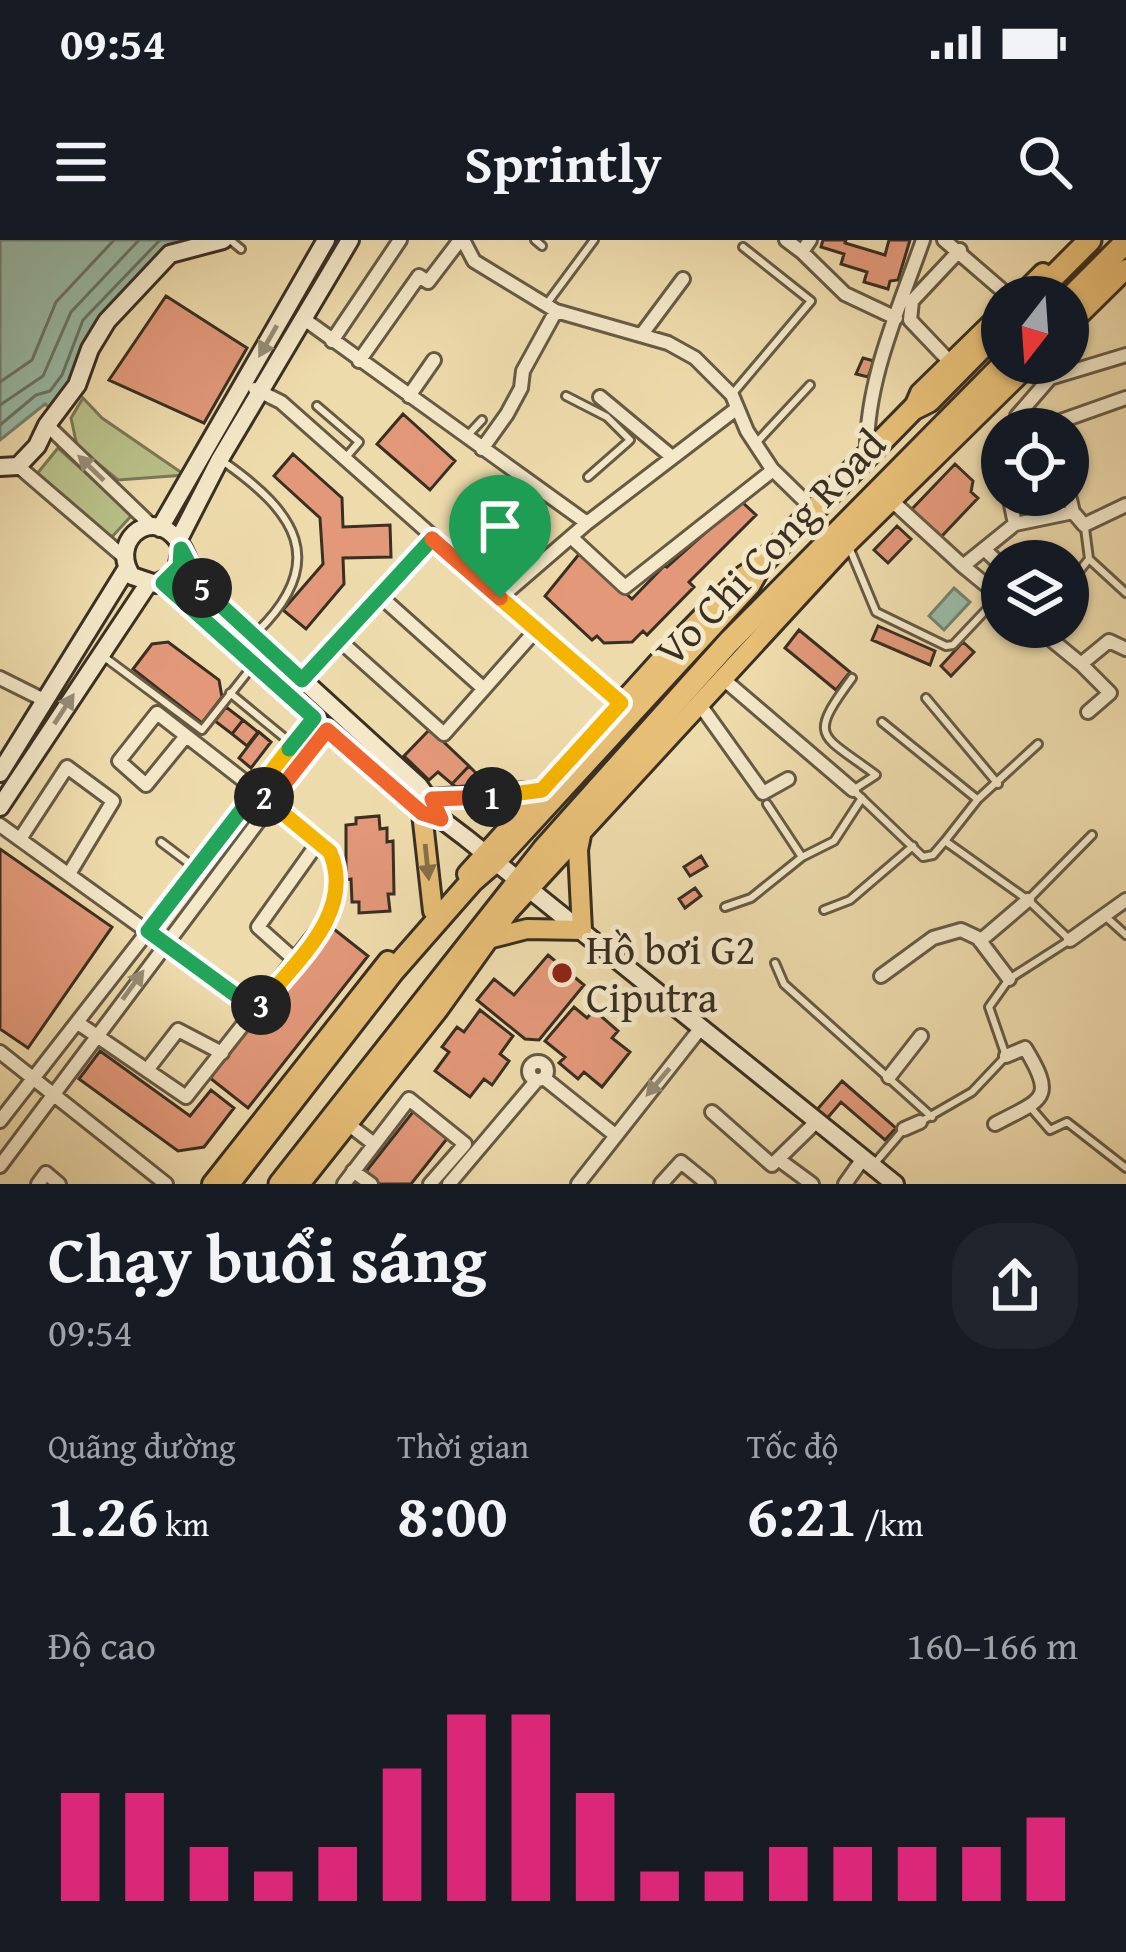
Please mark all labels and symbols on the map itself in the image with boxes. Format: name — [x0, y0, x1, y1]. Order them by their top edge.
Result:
north arrow — [981, 276, 1089, 384]
one-way arrow — [258, 324, 279, 358]
street label: Vo Chi Cong Road — [640, 414, 899, 679]
one-way arrow — [77, 455, 106, 483]
pin — [449, 475, 551, 598]
pin: 5 — [172, 558, 232, 618]
one-way arrow — [52, 692, 74, 725]
pin: 2 — [234, 767, 294, 827]
pin: 1 — [462, 767, 522, 827]
one-way arrow — [418, 844, 437, 881]
place label: Hồ bơi G2 Ciputra — [586, 918, 756, 1027]
marker: Hồ bơi G2 Ciputra — [549, 960, 575, 986]
one-way arrow — [121, 969, 145, 1001]
pin: 3 — [231, 975, 291, 1035]
one-way arrow — [646, 1066, 671, 1097]

